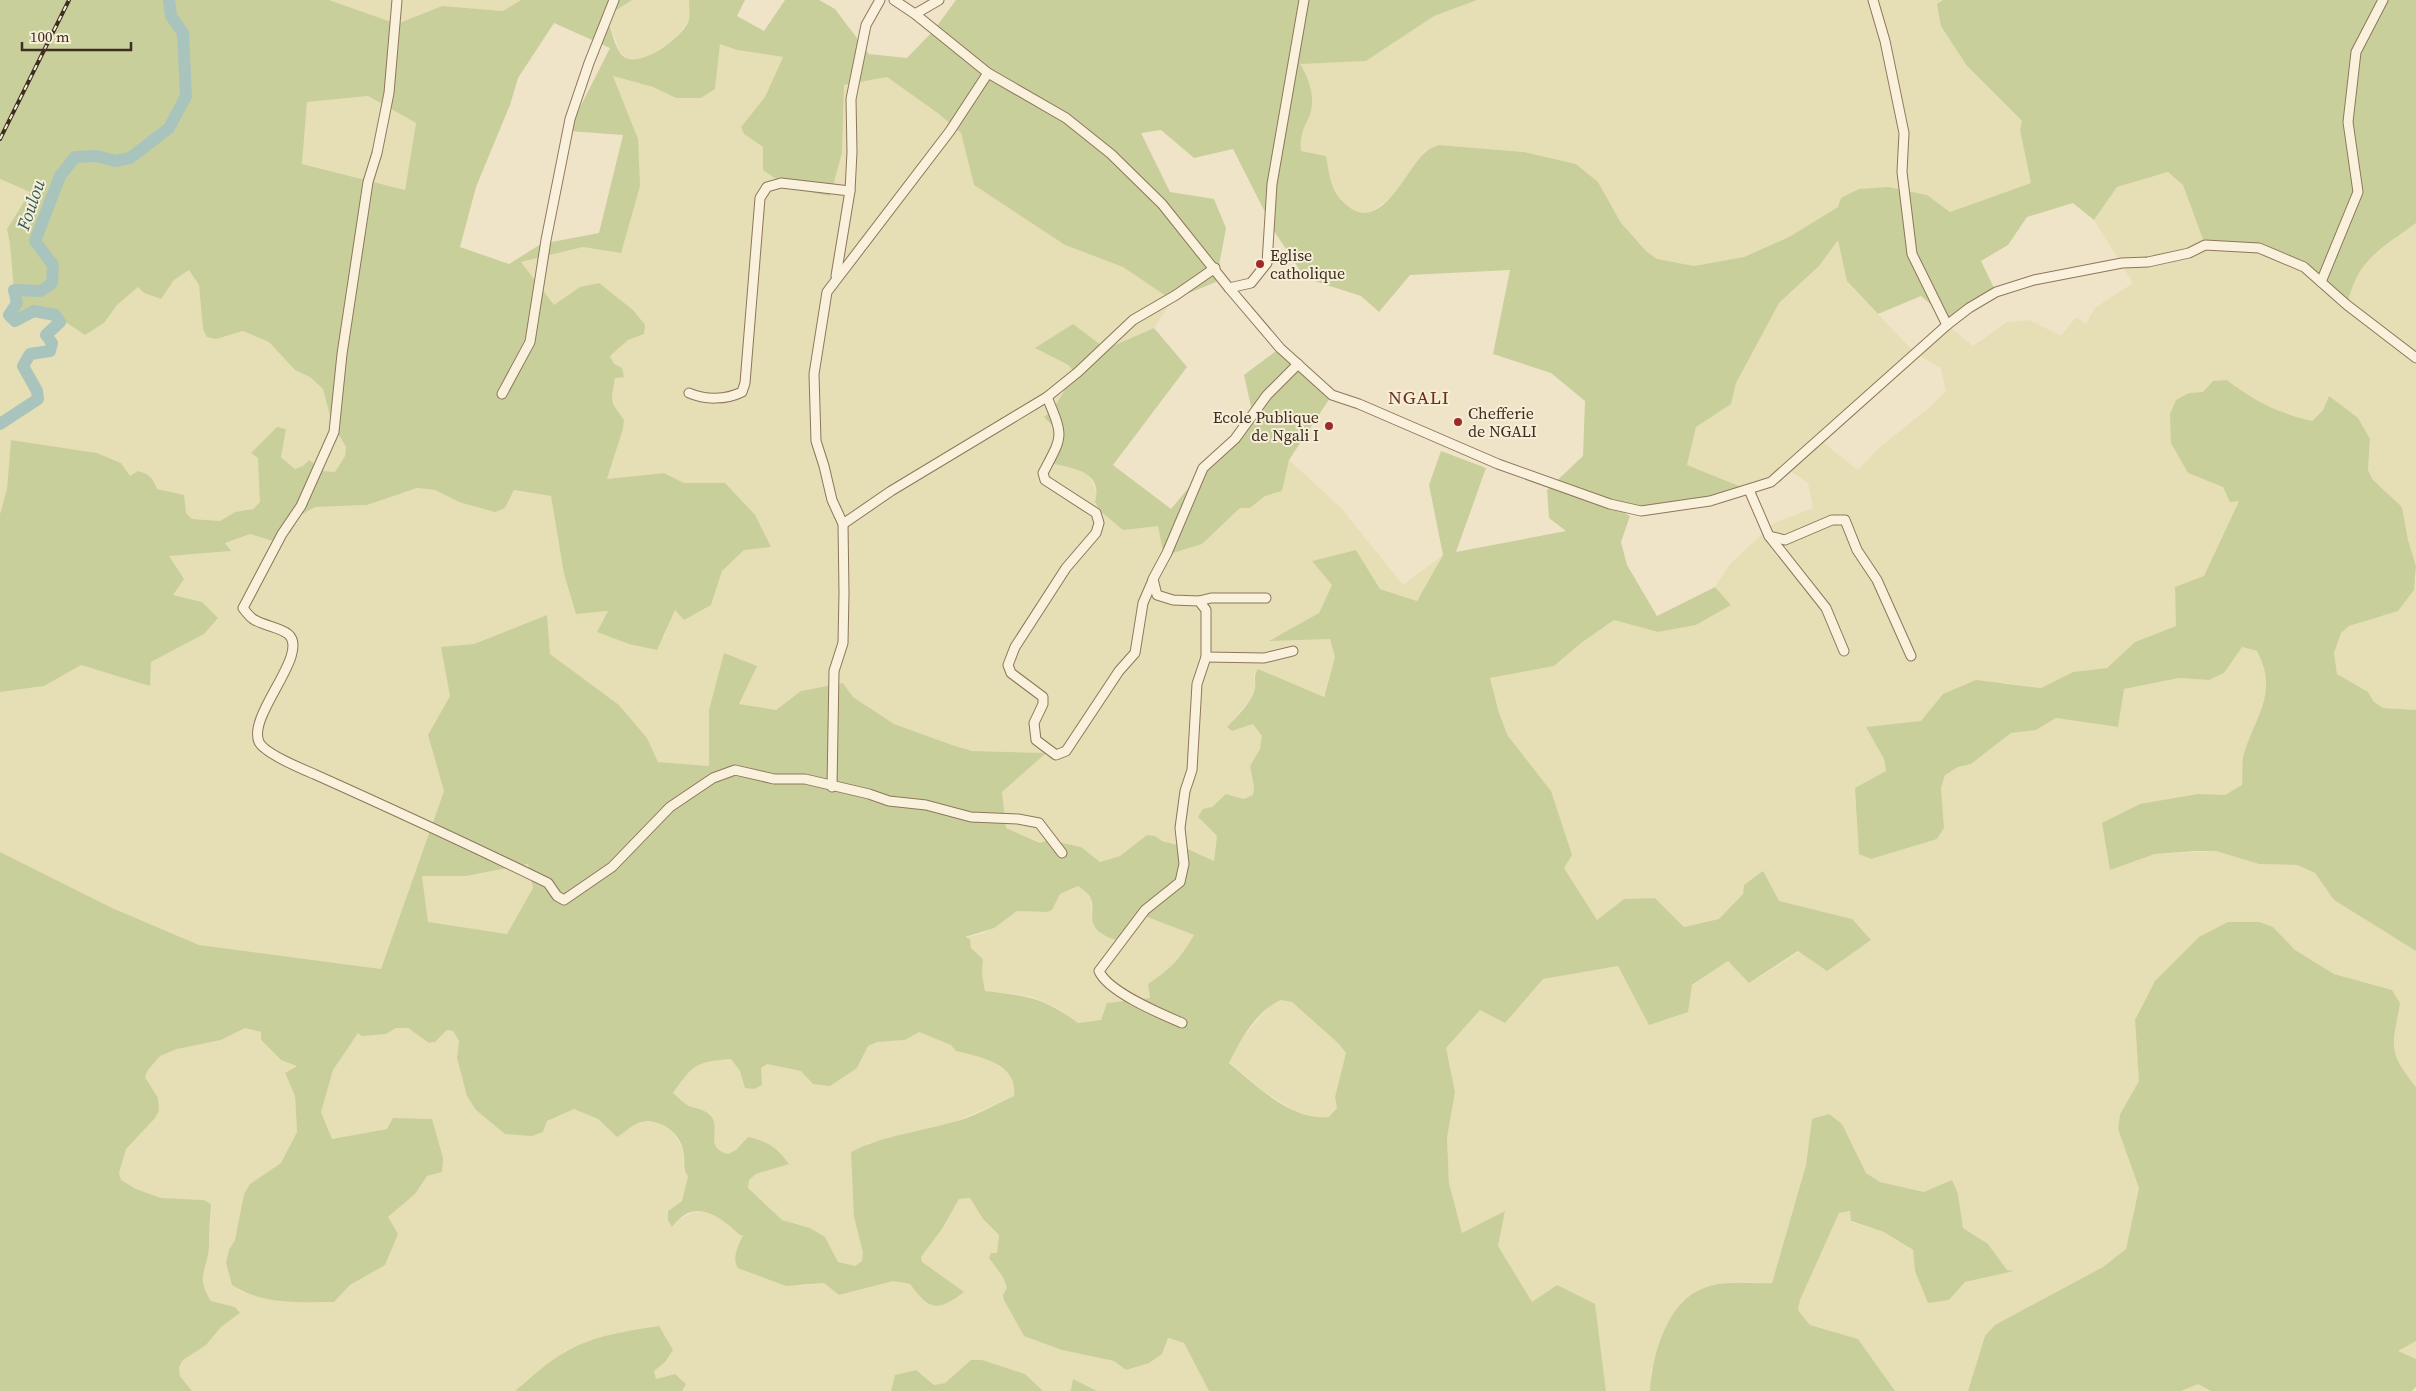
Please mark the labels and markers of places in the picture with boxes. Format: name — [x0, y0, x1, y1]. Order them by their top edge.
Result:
place label: Eglise catholique — [1270, 244, 1345, 284]
marker: Eglise catholique — [1254, 258, 1266, 270]
place label: Chefferie de NGALI — [1468, 402, 1537, 442]
place label: Ecole Publique de Ngali I — [1213, 406, 1319, 446]
marker: Chefferie de NGALI — [1452, 416, 1464, 428]
marker: Ecole Publique de Ngali I — [1323, 420, 1335, 432]

